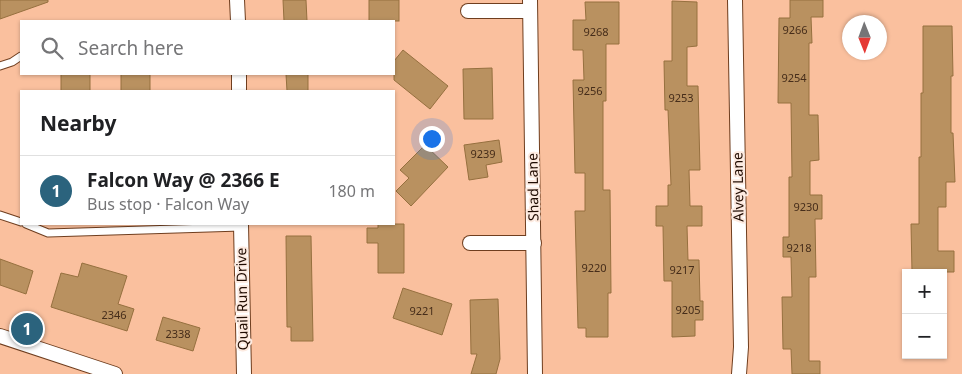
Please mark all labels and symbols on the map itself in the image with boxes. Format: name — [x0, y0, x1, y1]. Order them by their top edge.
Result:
north arrow — [842, 15, 887, 60]
house number: 9266 — [782, 22, 808, 37]
house number: 9268 — [583, 24, 609, 39]
house number: 9254 — [781, 70, 807, 85]
house number: 9256 — [577, 83, 603, 98]
house number: 9253 — [668, 90, 694, 105]
your location — [419, 126, 445, 152]
house number: 9239 — [470, 146, 496, 161]
street label: Alvey Lane — [727, 152, 748, 222]
street label: Shad Lane — [522, 153, 543, 221]
house number: 9230 — [793, 199, 819, 214]
house number: 9218 — [786, 240, 812, 255]
street label: Quail Run Drive — [231, 247, 252, 350]
house number: 9220 — [581, 260, 607, 275]
house number: 9217 — [669, 262, 695, 277]
house number: 9205 — [675, 302, 701, 317]
house number: 9221 — [409, 303, 435, 318]
house number: 2346 — [101, 307, 127, 322]
pin: 1 — [11, 310, 43, 348]
house number: 2338 — [165, 326, 191, 341]

